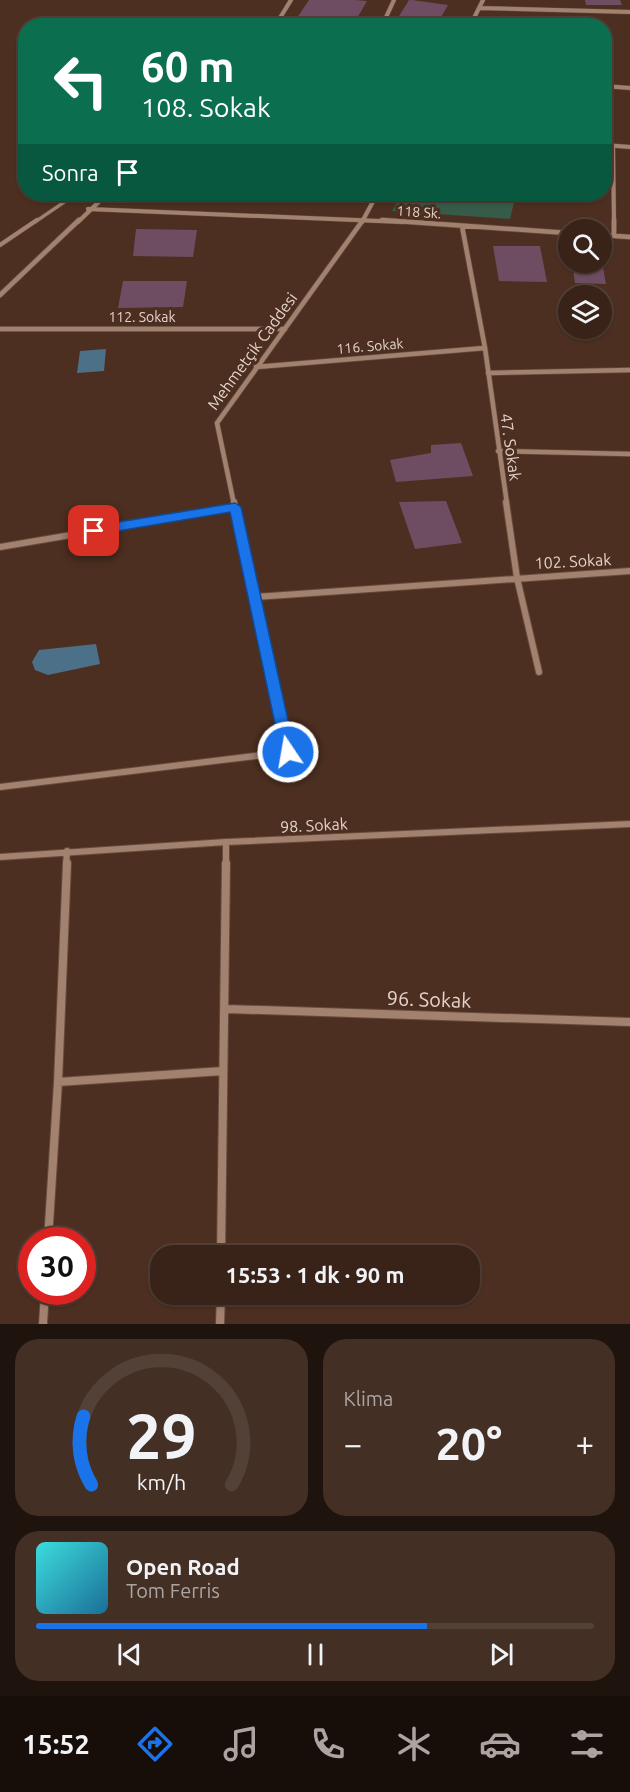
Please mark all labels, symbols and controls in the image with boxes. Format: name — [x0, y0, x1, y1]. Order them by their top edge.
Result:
icon: left — [42, 42, 120, 120]
text: 60 m — [141, 43, 235, 90]
text: 108. Sokak — [141, 92, 271, 122]
icon: arrive — [111, 156, 144, 189]
text: Sonra — [42, 160, 99, 185]
street label: 118 Sk. — [396, 202, 442, 222]
map controls — [558, 219, 612, 339]
button: search — [558, 219, 612, 273]
button: layers — [558, 285, 612, 339]
street label: Mehmetçik Caddesi — [203, 289, 301, 413]
street label: 112. Sokak — [108, 309, 176, 325]
street label: 116. Sokak — [336, 335, 404, 357]
street label: 47. Sokak — [497, 412, 525, 482]
pin — [68, 505, 119, 556]
icon: arrive — [77, 514, 110, 547]
street label: 102. Sokak — [534, 550, 612, 572]
position arrow — [256, 720, 320, 784]
street label: 98. Sokak — [280, 814, 348, 836]
street label: 96. Sokak — [386, 986, 472, 1012]
speed limit sign: 30 — [18, 1227, 96, 1305]
text: 15:53 · 1 dk · 90 m — [226, 1262, 404, 1287]
text: Klima — [344, 1387, 393, 1410]
text: 29 — [126, 1401, 196, 1471]
text: 20° — [435, 1418, 502, 1469]
text: − — [344, 1425, 362, 1462]
text: + — [575, 1425, 594, 1462]
text: km/h — [136, 1470, 186, 1494]
text: Open Road — [126, 1554, 240, 1579]
text: Tom Ferris — [126, 1579, 220, 1602]
icon: previous — [113, 1638, 146, 1671]
icon: pause — [299, 1638, 332, 1671]
icon: next — [485, 1638, 518, 1671]
icon: directions — [134, 1723, 176, 1765]
icon: music — [220, 1723, 262, 1765]
icon: phone — [307, 1723, 349, 1765]
icon: climate — [393, 1723, 435, 1765]
icon: car — [479, 1723, 521, 1765]
icon: filters — [566, 1723, 608, 1765]
text: 15:52 — [22, 1729, 90, 1759]

